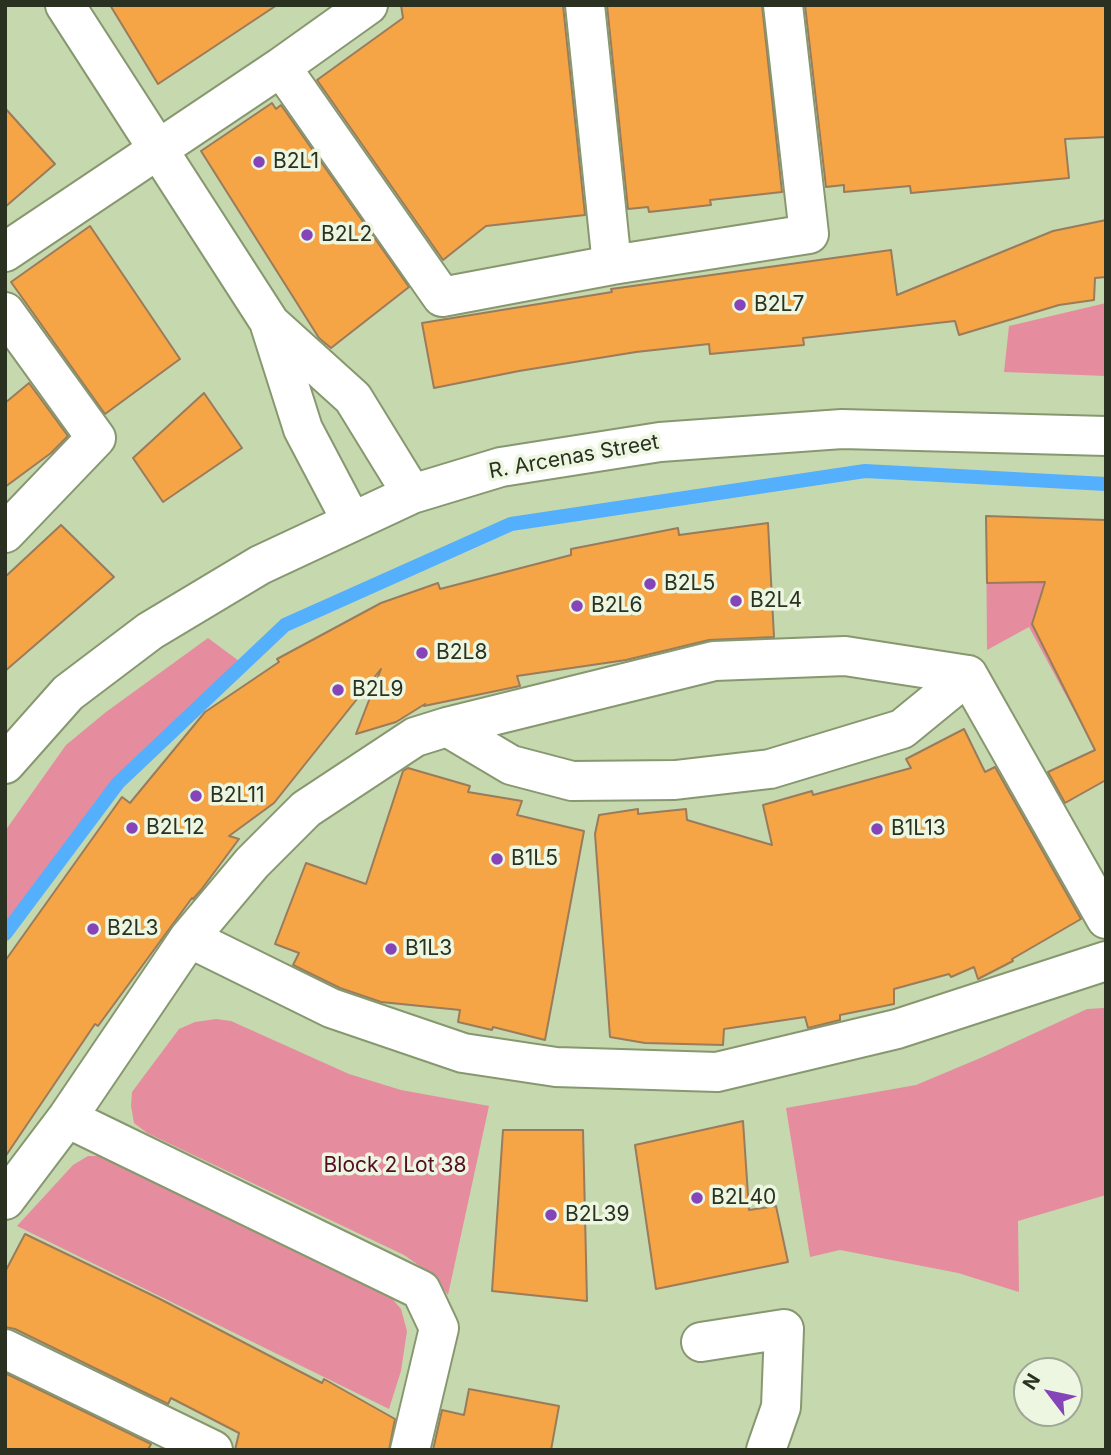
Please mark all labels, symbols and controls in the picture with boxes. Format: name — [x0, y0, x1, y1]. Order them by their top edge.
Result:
place label: B2L1 — [273, 149, 319, 175]
marker: B2L1 — [251, 154, 267, 170]
place label: B2L2 — [321, 222, 372, 248]
marker: B2L2 — [299, 227, 315, 243]
place label: B2L7 — [754, 292, 804, 318]
marker: B2L7 — [732, 297, 748, 313]
street label: R. Arcenas Street — [487, 430, 661, 484]
place label: B2L5 — [664, 571, 715, 597]
marker: B2L5 — [642, 576, 658, 592]
place label: B2L4 — [750, 588, 802, 614]
place label: B2L6 — [591, 593, 642, 619]
marker: B2L4 — [728, 593, 744, 609]
marker: B2L6 — [569, 598, 585, 614]
place label: B2L8 — [436, 640, 487, 666]
marker: B2L8 — [414, 645, 430, 661]
place label: B2L9 — [352, 677, 403, 703]
marker: B2L9 — [330, 682, 346, 698]
place label: B2L11 — [210, 783, 265, 809]
marker: B2L11 — [188, 788, 204, 804]
place label: B2L12 — [146, 815, 205, 841]
place label: B1L13 — [891, 816, 946, 842]
marker: B2L12 — [124, 820, 140, 836]
marker: B1L13 — [869, 821, 885, 837]
place label: B1L5 — [511, 846, 558, 872]
marker: B1L5 — [489, 851, 505, 867]
place label: B2L3 — [107, 916, 158, 942]
marker: B2L3 — [85, 921, 101, 937]
place label: B1L3 — [405, 936, 452, 962]
marker: B1L3 — [383, 941, 399, 957]
park label: Block 2 Lot 38 — [324, 1153, 466, 1179]
place label: B2L40 — [711, 1185, 776, 1211]
marker: B2L40 — [689, 1190, 705, 1206]
place label: B2L39 — [565, 1202, 629, 1228]
marker: B2L39 — [543, 1207, 559, 1223]
north arrow — [1013, 1357, 1083, 1427]
text: N — [1018, 1369, 1045, 1394]

